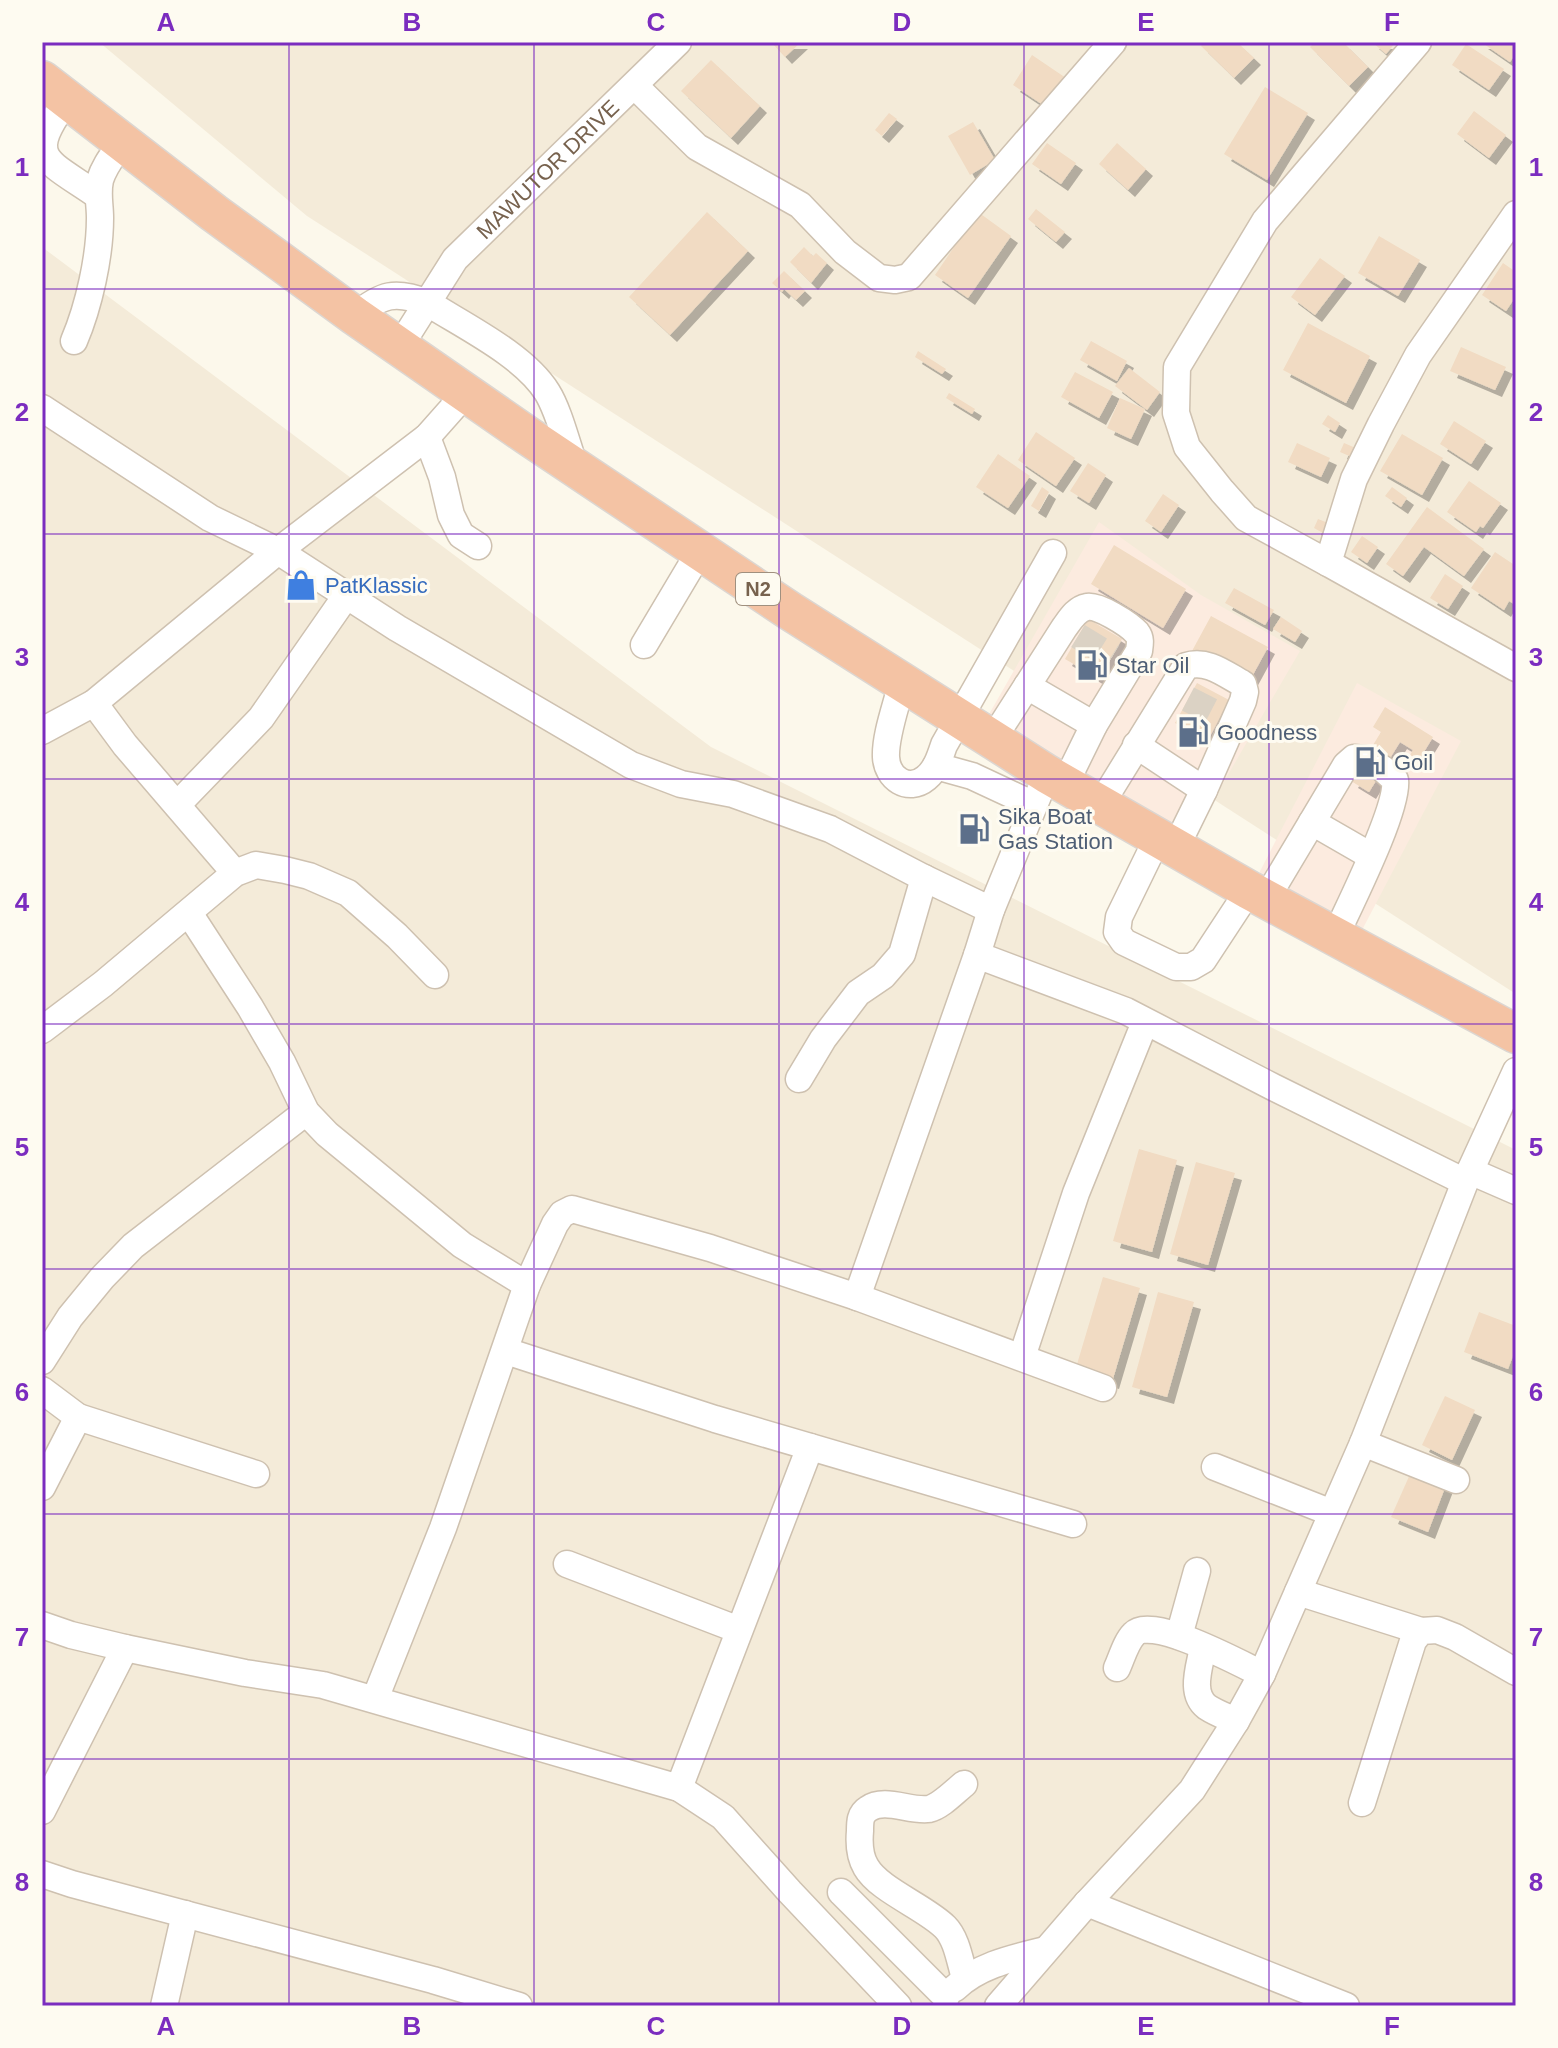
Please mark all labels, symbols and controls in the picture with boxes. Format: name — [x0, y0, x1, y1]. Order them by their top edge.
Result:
text: A — [157, 7, 176, 37]
text: B — [403, 7, 421, 37]
text: C — [647, 7, 666, 37]
text: D — [893, 7, 911, 37]
text: E — [1137, 7, 1155, 37]
text: F — [1384, 7, 1400, 37]
street label: MAWUTOR DRIVE — [472, 95, 624, 244]
text: 1 — [15, 152, 29, 182]
text: 1 — [1529, 152, 1543, 182]
text: 2 — [15, 397, 29, 427]
text: 2 — [1529, 397, 1543, 427]
shop icon: PatKlassic — [284, 568, 318, 602]
place label: PatKlassic — [325, 573, 428, 598]
road number: N2 — [736, 573, 780, 605]
text: 3 — [15, 642, 29, 672]
text: 3 — [1529, 642, 1543, 672]
fuel station icon: Star Oil — [1075, 648, 1109, 682]
place label: Star Oil — [1116, 653, 1189, 678]
fuel station icon: Goodness — [1176, 715, 1210, 749]
place label: Goodness — [1217, 720, 1317, 745]
fuel station icon: Goil — [1353, 745, 1387, 779]
place label: Goil — [1394, 750, 1433, 775]
place label: Sika Boat Gas Station — [998, 804, 1113, 854]
fuel station icon: Sika Boat Gas Station — [957, 812, 991, 846]
text: 4 — [15, 887, 30, 917]
text: 4 — [1529, 887, 1544, 917]
text: 5 — [15, 1132, 29, 1162]
text: 5 — [1529, 1132, 1543, 1162]
text: 6 — [15, 1377, 29, 1407]
text: 6 — [1529, 1377, 1543, 1407]
text: 7 — [15, 1622, 29, 1652]
text: 7 — [1529, 1622, 1543, 1652]
text: 8 — [15, 1867, 29, 1897]
text: 8 — [1529, 1867, 1543, 1897]
text: A — [157, 2011, 176, 2041]
text: B — [403, 2011, 421, 2041]
text: C — [647, 2011, 666, 2041]
text: D — [893, 2011, 911, 2041]
text: E — [1137, 2011, 1155, 2041]
text: F — [1384, 2011, 1400, 2041]

